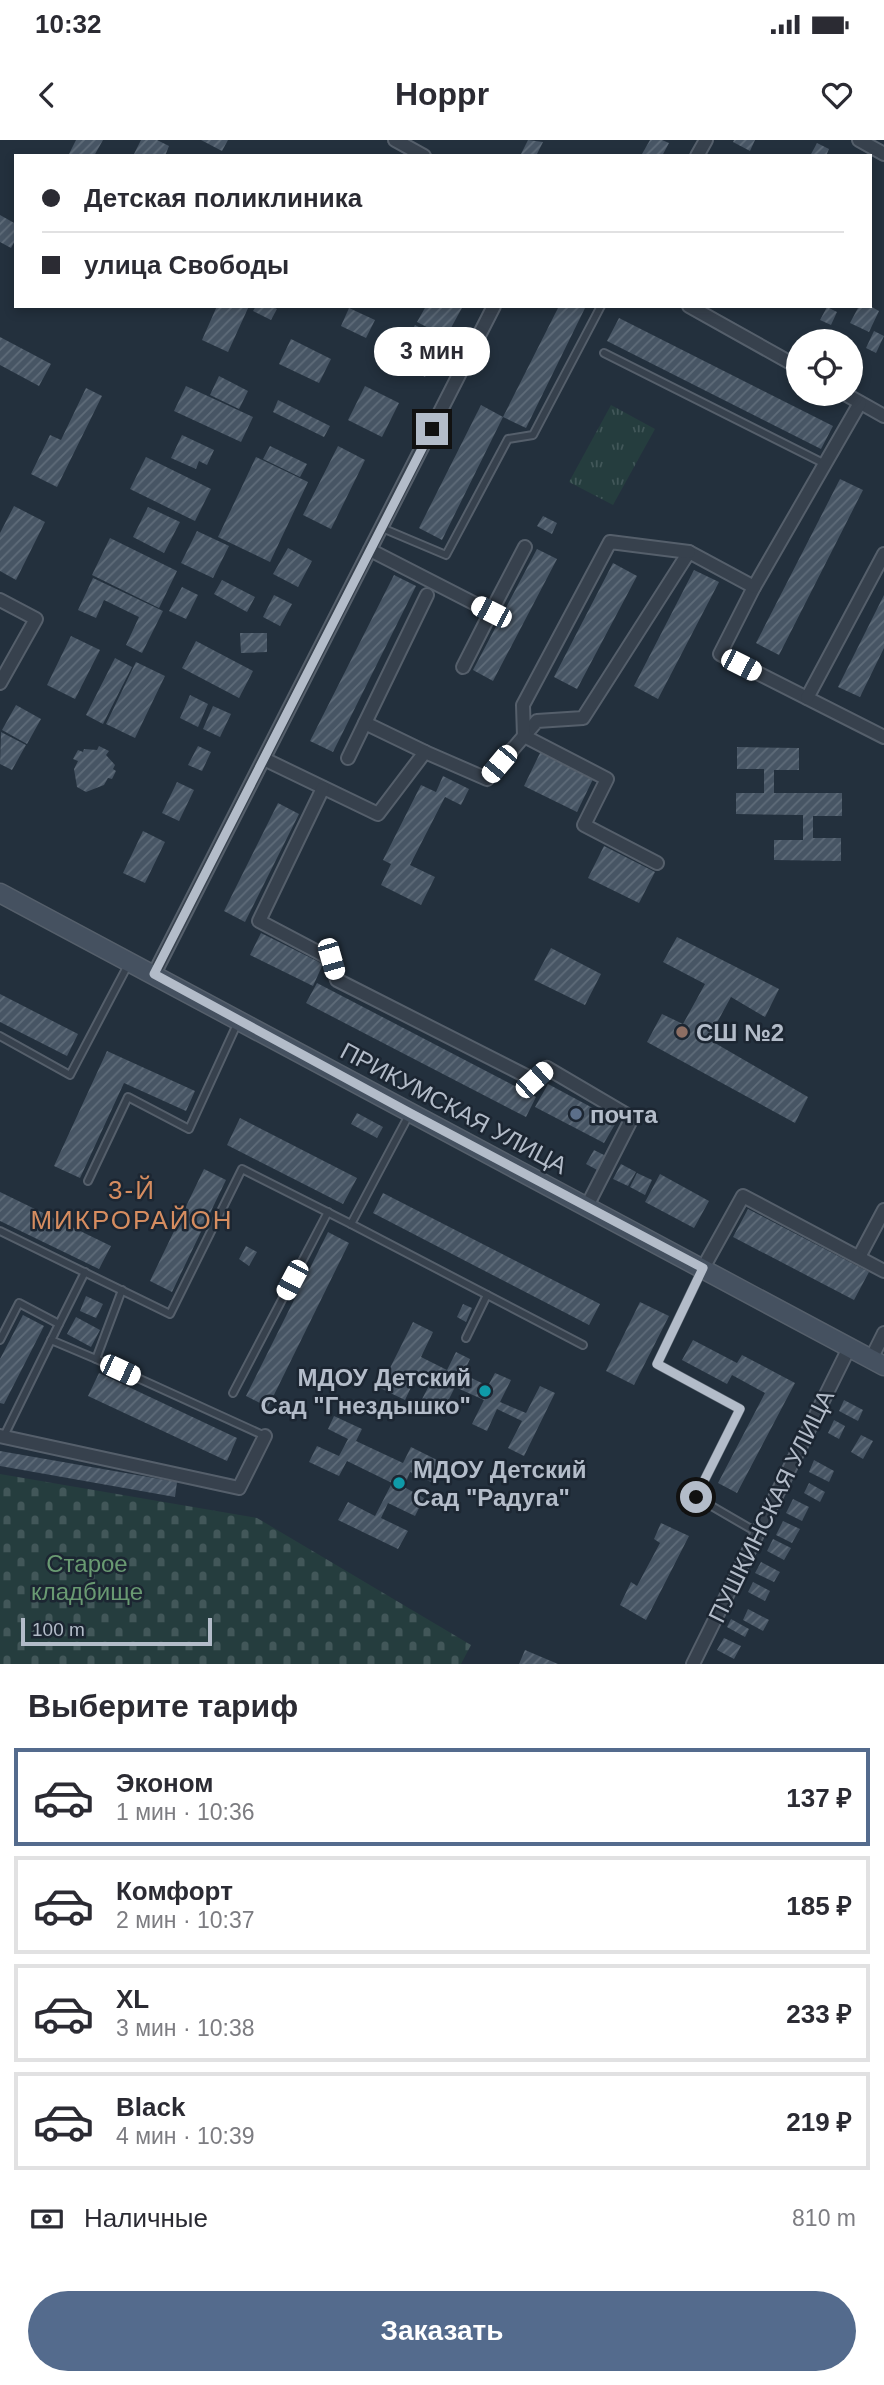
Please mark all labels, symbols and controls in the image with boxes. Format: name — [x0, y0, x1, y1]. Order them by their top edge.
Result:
text: 10:32 — [35, 9, 102, 39]
icon: back — [28, 76, 66, 114]
text: Hoppr — [395, 76, 489, 112]
icon: heart — [818, 76, 856, 114]
text: Детская поликлиника — [84, 183, 362, 213]
text: улица Свободы — [84, 250, 289, 280]
callout: 3 мин — [374, 328, 490, 376]
map controls — [786, 329, 863, 406]
button: locate — [786, 329, 863, 406]
text: 3 мин — [400, 338, 464, 364]
route end — [416, 413, 448, 445]
car — [468, 593, 515, 631]
car — [718, 646, 765, 684]
car — [478, 741, 521, 787]
car — [316, 936, 347, 982]
place label: СШ №2 — [696, 1019, 784, 1046]
marker: СШ №2 — [674, 1024, 690, 1040]
street label: ПРИКУМСКАЯ УЛИЦА — [336, 1037, 572, 1179]
car — [512, 1058, 557, 1102]
place label: почта — [590, 1101, 658, 1128]
marker: почта — [568, 1106, 584, 1122]
district label: 3-Й МИКРОРАЙОН — [30, 1175, 234, 1235]
car — [273, 1257, 312, 1303]
car — [97, 1352, 144, 1388]
place label: МДОУ Детский Сад "Гнездышко" — [260, 1364, 471, 1419]
marker: МДОУ Детский Сад "Гнездышко" — [477, 1383, 493, 1399]
street label: ПУШКИНСКАЯ УЛИЦА — [703, 1385, 839, 1627]
place label: МДОУ Детский Сад "Радуга" — [413, 1456, 586, 1511]
marker: МДОУ Детский Сад "Радуга" — [391, 1475, 407, 1491]
route start — [680, 1481, 712, 1513]
park label: Старое кладбище — [31, 1550, 143, 1605]
scale bar — [21, 1615, 212, 1647]
text: 100 m — [32, 1619, 85, 1640]
text: Выберите тариф — [28, 1688, 298, 1724]
icon: car — [32, 1766, 95, 1829]
text: Эконом — [116, 1768, 214, 1798]
text: 137 ₽ — [786, 1783, 852, 1813]
text: 1 мин · 10:36 — [116, 1799, 255, 1825]
icon: car — [32, 1874, 95, 1937]
text: Комфорт — [116, 1876, 233, 1906]
text: 185 ₽ — [786, 1891, 852, 1921]
text: 2 мин · 10:37 — [116, 1907, 255, 1933]
icon: car — [32, 1982, 95, 2045]
text: XL — [116, 1984, 149, 2014]
text: 233 ₽ — [786, 1999, 852, 2029]
text: 3 мин · 10:38 — [116, 2015, 255, 2041]
icon: car — [32, 2090, 95, 2153]
text: Black — [116, 2092, 185, 2122]
text: 219 ₽ — [786, 2107, 852, 2137]
text: 4 мин · 10:39 — [116, 2123, 255, 2149]
icon: cash — [28, 2200, 66, 2238]
text: Наличные — [84, 2203, 208, 2233]
text: 810 m — [792, 2205, 856, 2231]
button: Заказать — [28, 2291, 856, 2371]

